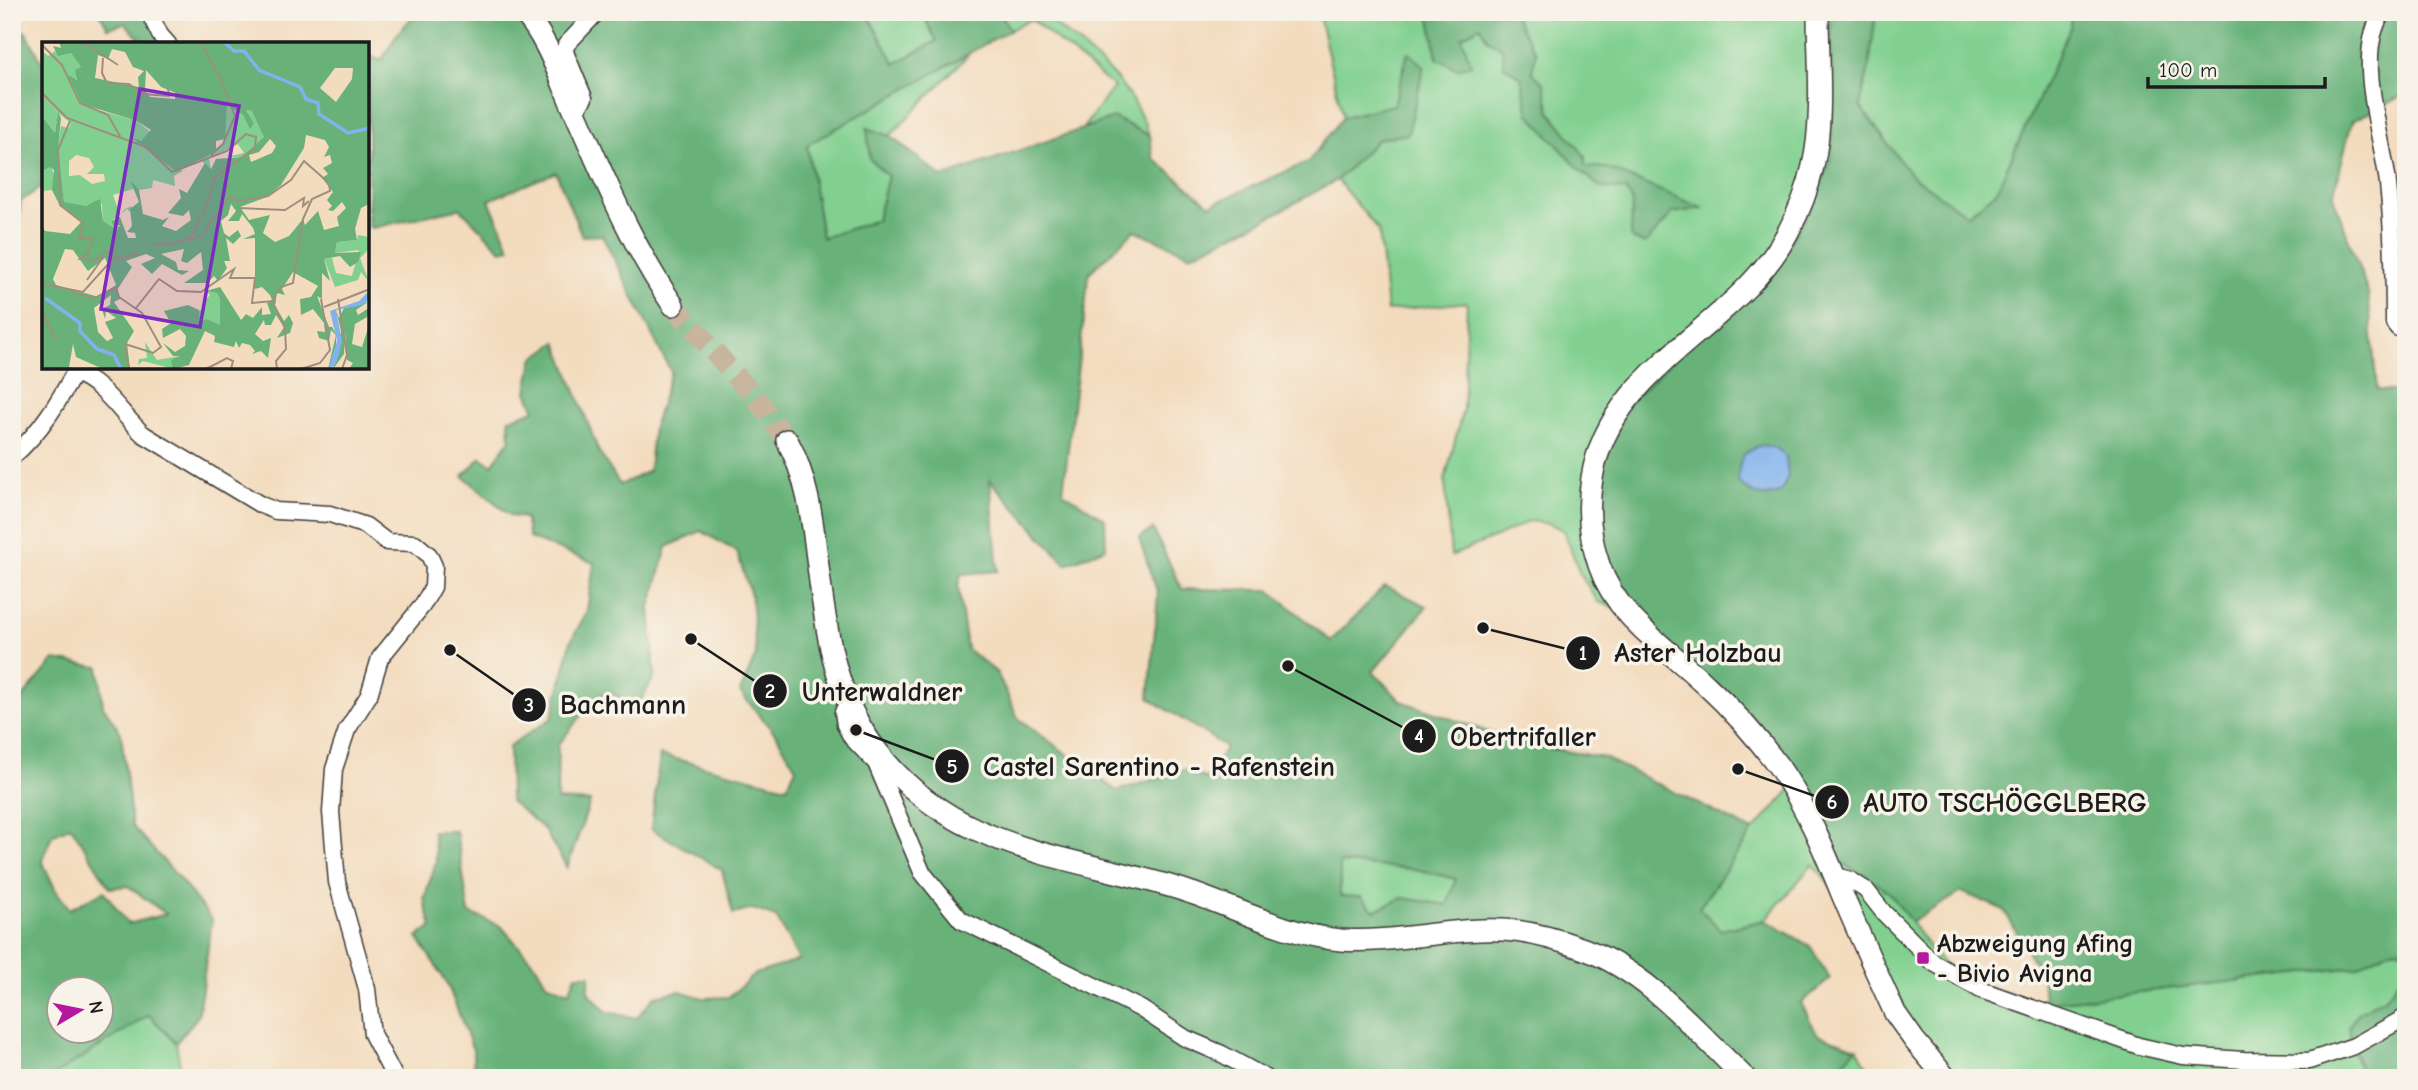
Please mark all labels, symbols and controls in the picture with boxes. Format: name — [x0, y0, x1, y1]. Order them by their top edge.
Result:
inset map — [42, 42, 369, 369]
scale bar — [2148, 46, 2325, 90]
text: 100 m — [2159, 58, 2217, 82]
callout: Aster Holzbau — [1565, 628, 1796, 677]
text: Aster Holzbau — [1614, 637, 1782, 669]
text: 1 — [1579, 641, 1587, 665]
callout: Unterwaldner — [752, 666, 976, 715]
text: Unterwaldner — [802, 676, 963, 708]
text: 2 — [765, 679, 775, 703]
callout: Bachmann — [511, 680, 700, 729]
text: Bachmann — [560, 689, 686, 721]
text: 3 — [524, 693, 534, 717]
callout: Obertrifaller — [1402, 712, 1610, 761]
text: Obertrifaller — [1450, 721, 1597, 753]
text: 4 — [1414, 724, 1424, 748]
callout: Castel Sarentino - Rafenstein — [934, 742, 1349, 791]
text: Castel Sarentino - Rafenstein — [983, 751, 1335, 783]
text: 5 — [946, 755, 958, 779]
callout: AUTO TSCHÖGGLBERG — [1814, 778, 2161, 827]
text: AUTO TSCHÖGGLBERG — [1863, 787, 2147, 819]
text: 6 — [1827, 790, 1837, 814]
place label: Abzweigung Afing - Bivio Avigna — [1937, 929, 2134, 989]
marker: Abzweigung Afing - Bivio Avigna — [1915, 950, 1931, 966]
north arrow — [46, 974, 116, 1044]
text: N — [84, 999, 108, 1015]

